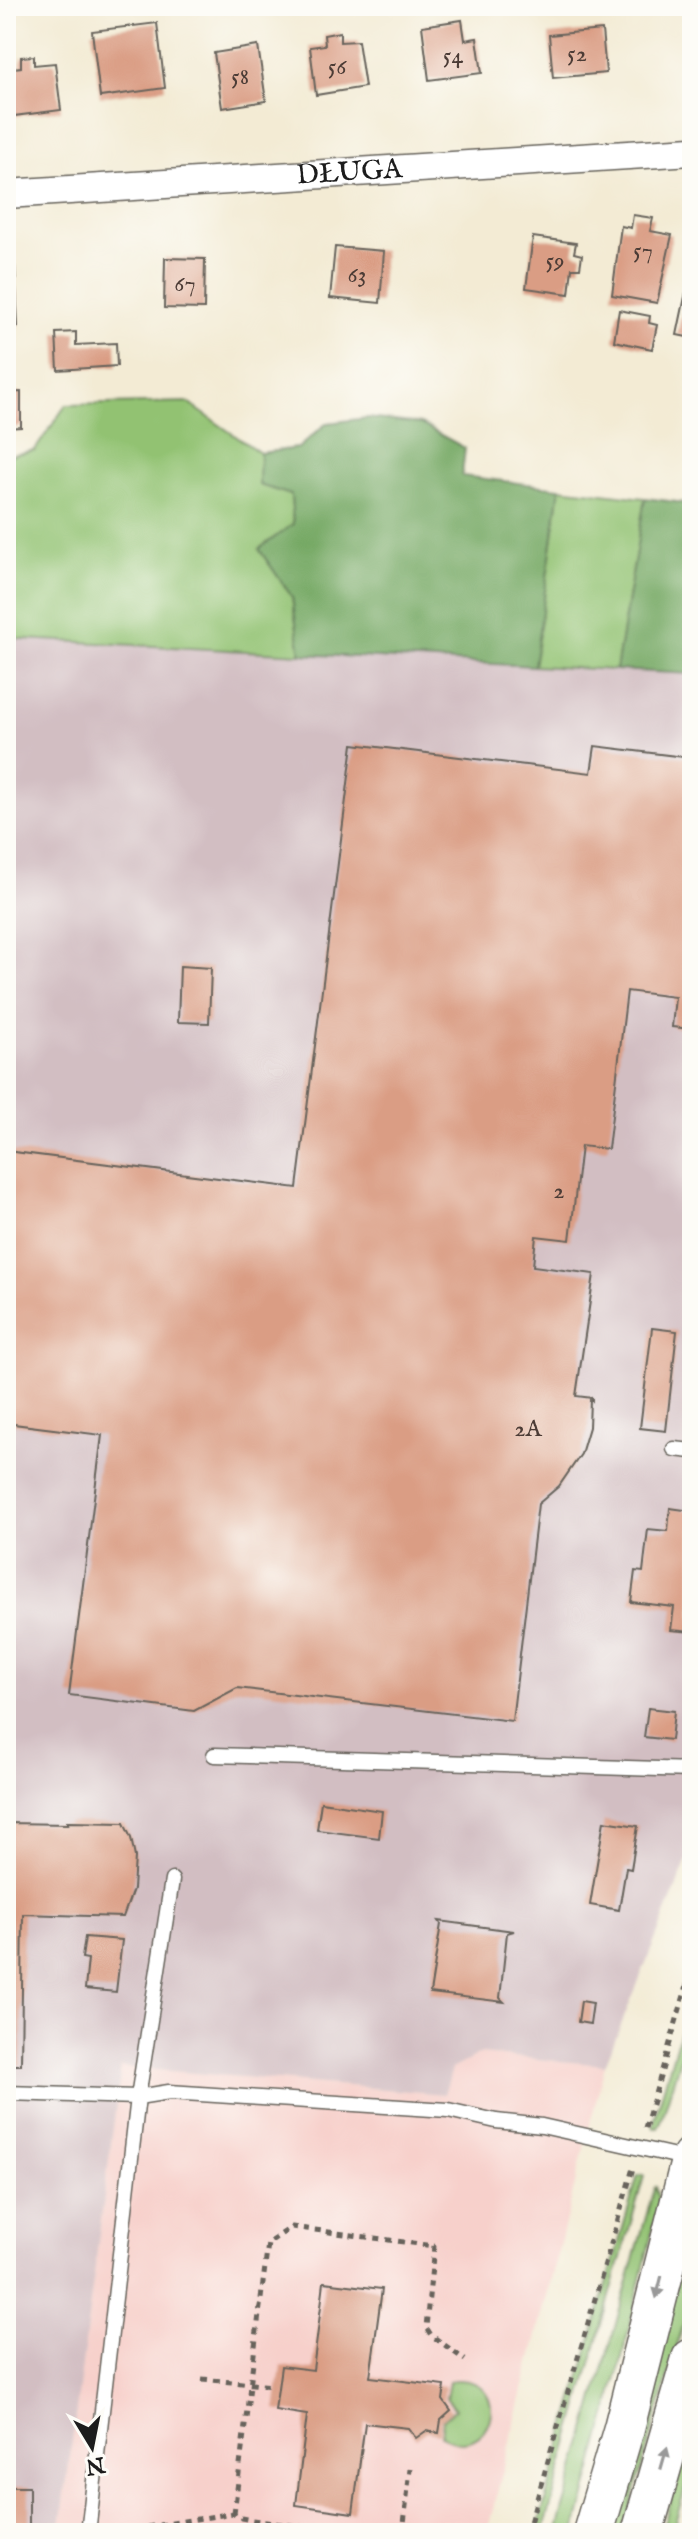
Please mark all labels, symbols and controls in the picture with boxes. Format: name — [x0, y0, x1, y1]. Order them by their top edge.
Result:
house number: 52 — [567, 39, 587, 70]
house number: 54 — [443, 41, 463, 72]
house number: 56 — [328, 52, 347, 83]
house number: 58 — [231, 62, 249, 93]
street label: DŁUGA — [295, 152, 404, 193]
house number: 57 — [633, 236, 653, 267]
house number: 59 — [545, 246, 565, 277]
house number: 63 — [347, 260, 367, 291]
house number: 67 — [174, 269, 196, 300]
house number: 2 — [553, 1176, 565, 1207]
house number: 2A — [514, 1414, 543, 1445]
one-way arrow — [652, 2274, 664, 2299]
north arrow — [52, 2407, 132, 2487]
one-way arrow — [658, 2446, 671, 2470]
text: N — [83, 2449, 108, 2480]

